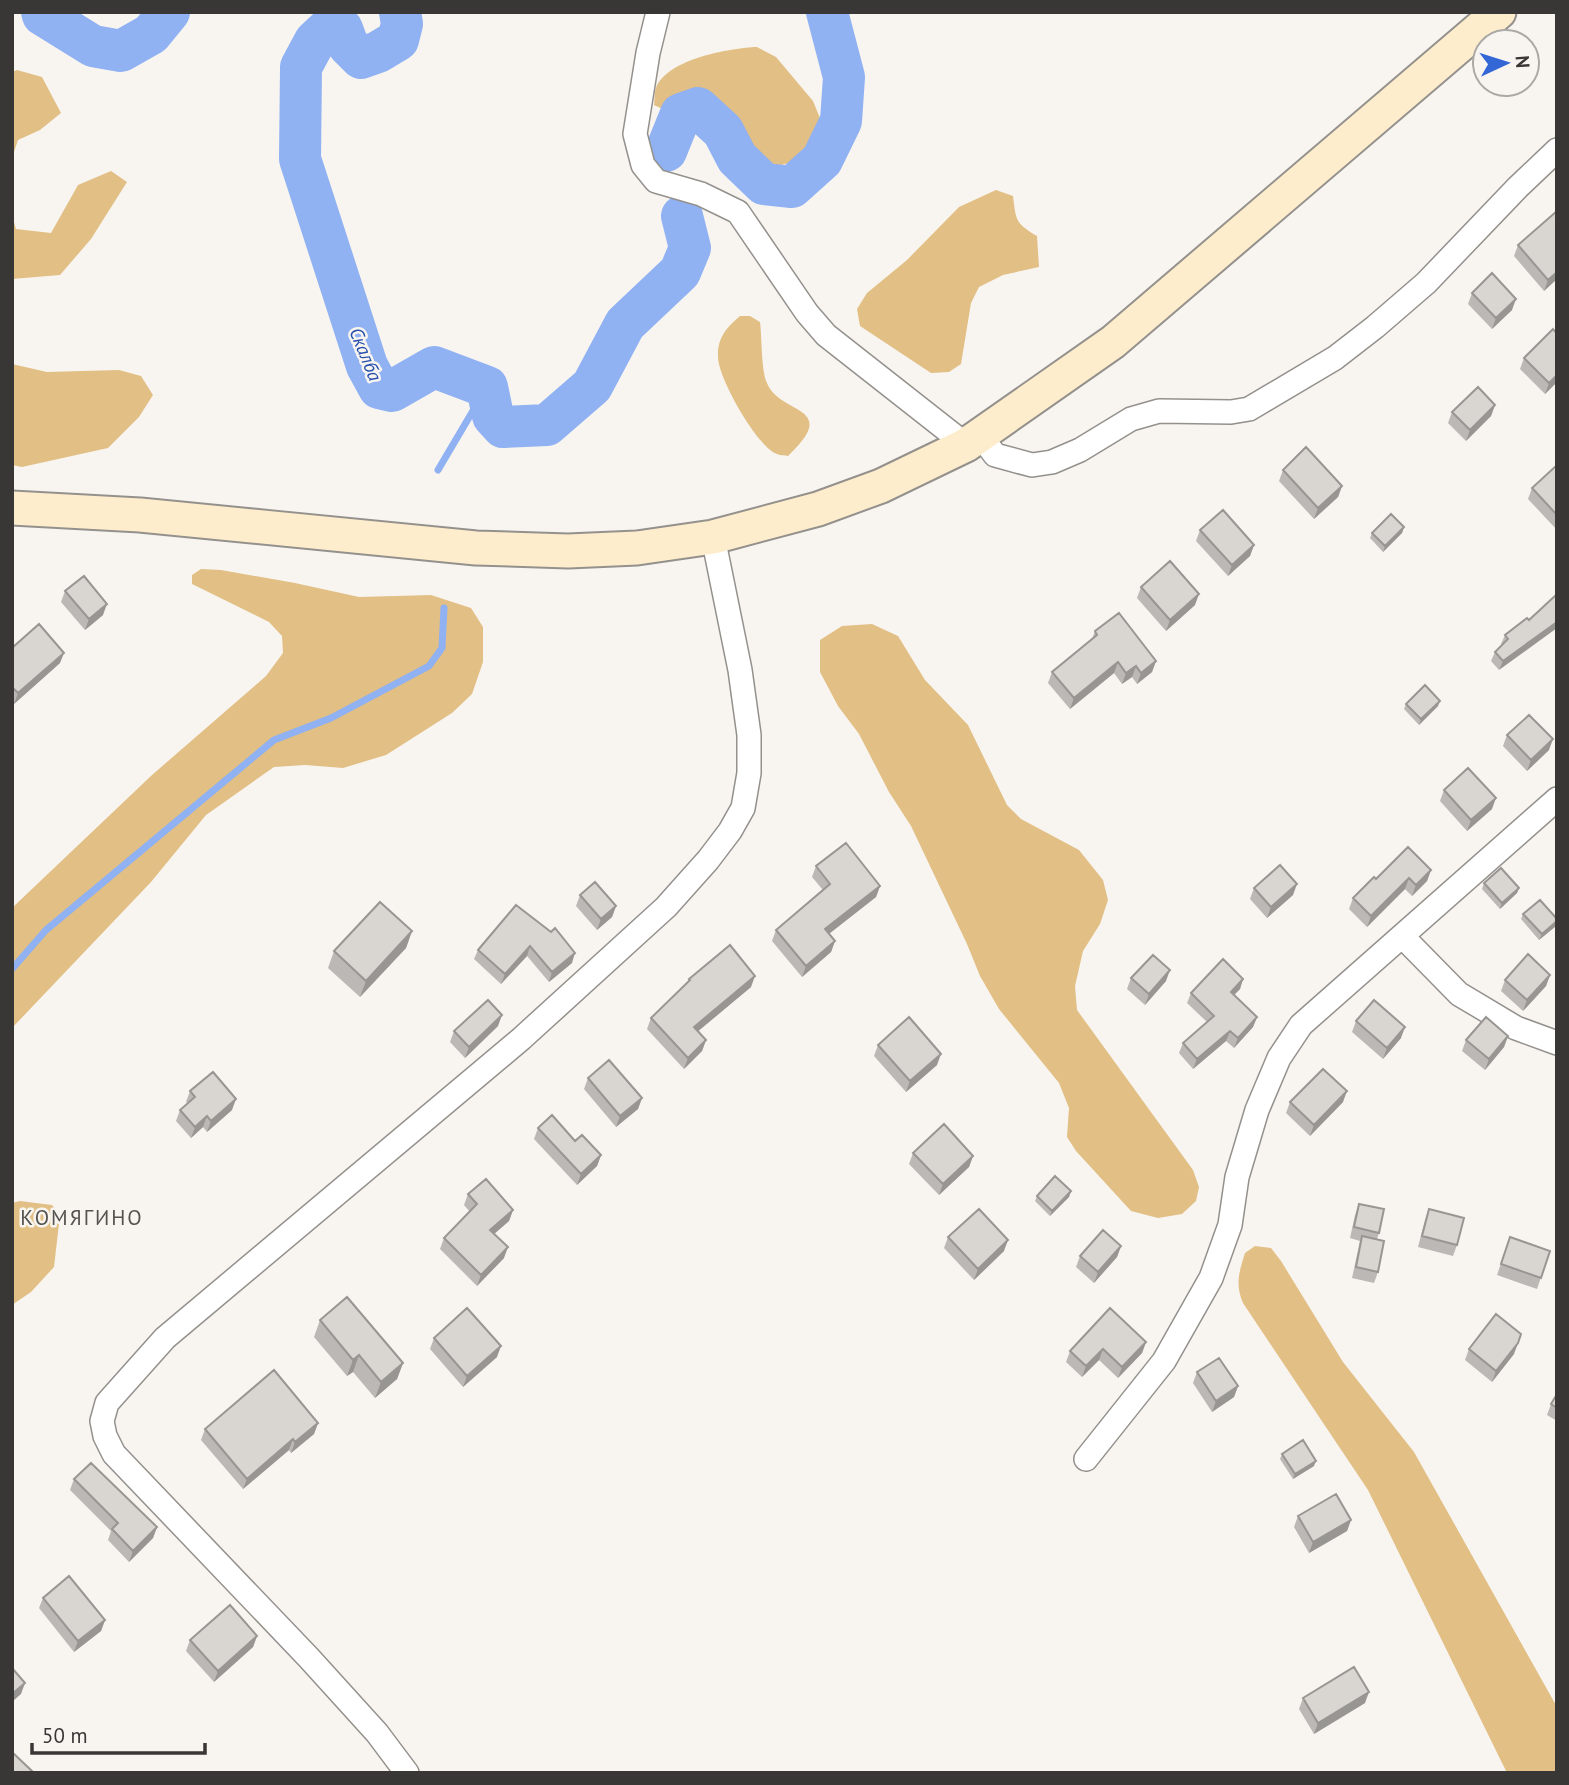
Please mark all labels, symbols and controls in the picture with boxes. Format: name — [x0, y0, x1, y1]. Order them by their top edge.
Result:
north arrow — [1471, 28, 1541, 98]
text: N — [1511, 55, 1535, 69]
water label: Скалба — [344, 324, 388, 385]
district label: КОМЯГИНО — [20, 1204, 144, 1231]
scale bar — [32, 1712, 205, 1756]
text: 50 m — [42, 1722, 88, 1749]

